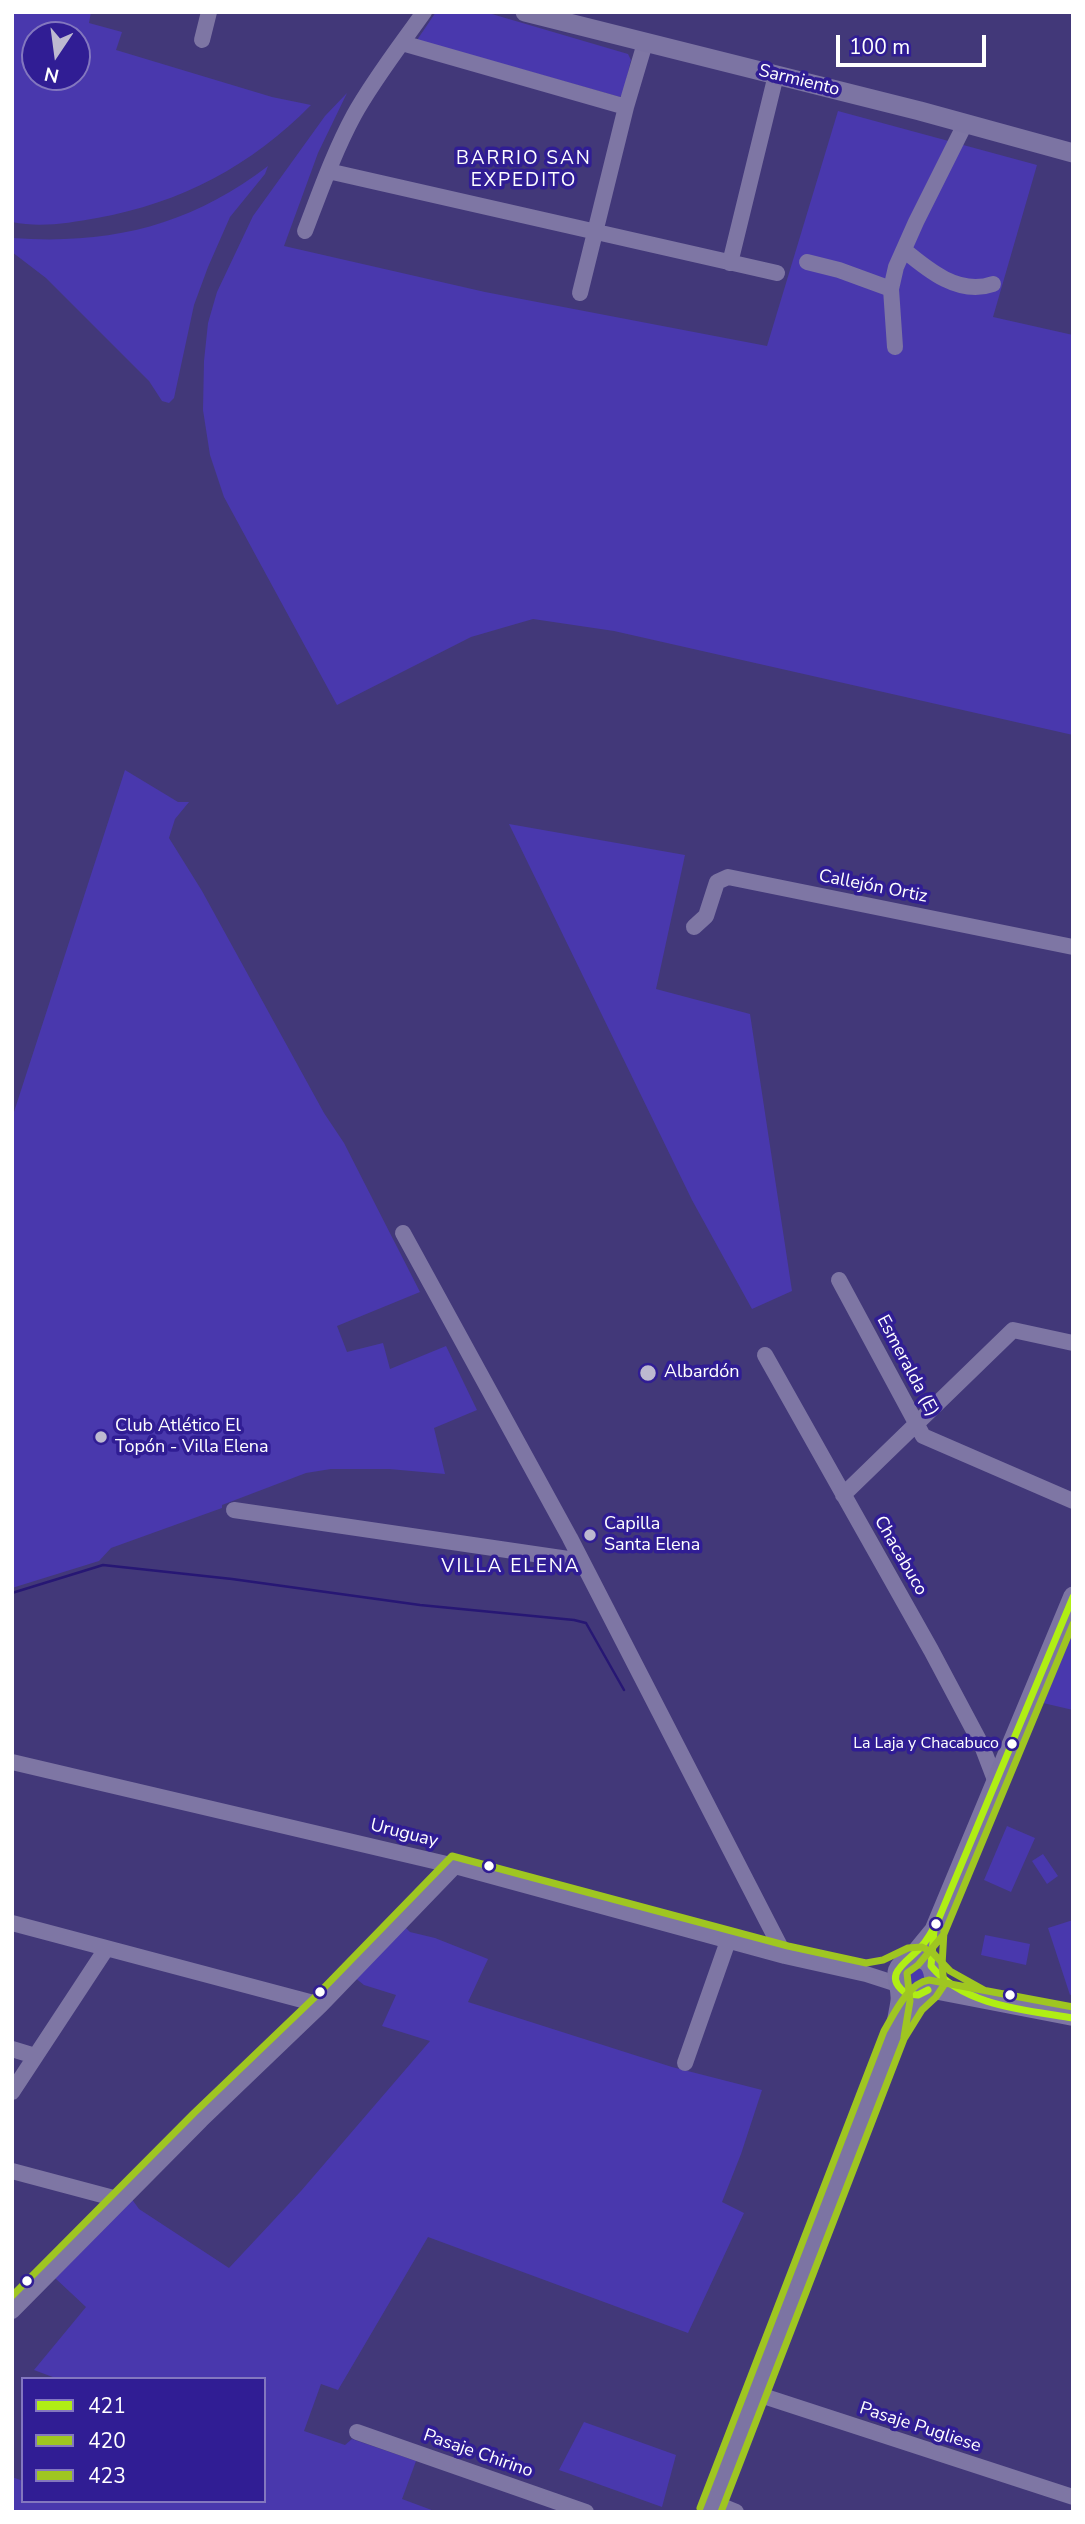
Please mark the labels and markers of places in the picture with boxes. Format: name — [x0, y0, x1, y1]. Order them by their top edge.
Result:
place label: Albardón — [664, 1362, 740, 1384]
marker: Albardón — [638, 1363, 658, 1383]
place label: Club Atlético El Topón - Villa Elena — [115, 1416, 269, 1458]
marker: Club Atlético El Topón - Villa Elena — [93, 1429, 109, 1445]
place label: Capilla Santa Elena — [604, 1514, 700, 1556]
marker: Capilla Santa Elena — [582, 1527, 598, 1543]
place label: La Laja y Chacabuco — [853, 1734, 999, 1754]
marker: La Laja y Chacabuco — [1005, 1737, 1019, 1751]
unlabelled marker — [482, 1859, 496, 1873]
unlabelled marker — [929, 1917, 943, 1931]
unlabelled marker — [313, 1985, 327, 1999]
unlabelled marker — [1003, 1988, 1017, 2002]
unlabelled marker — [20, 2274, 34, 2288]

